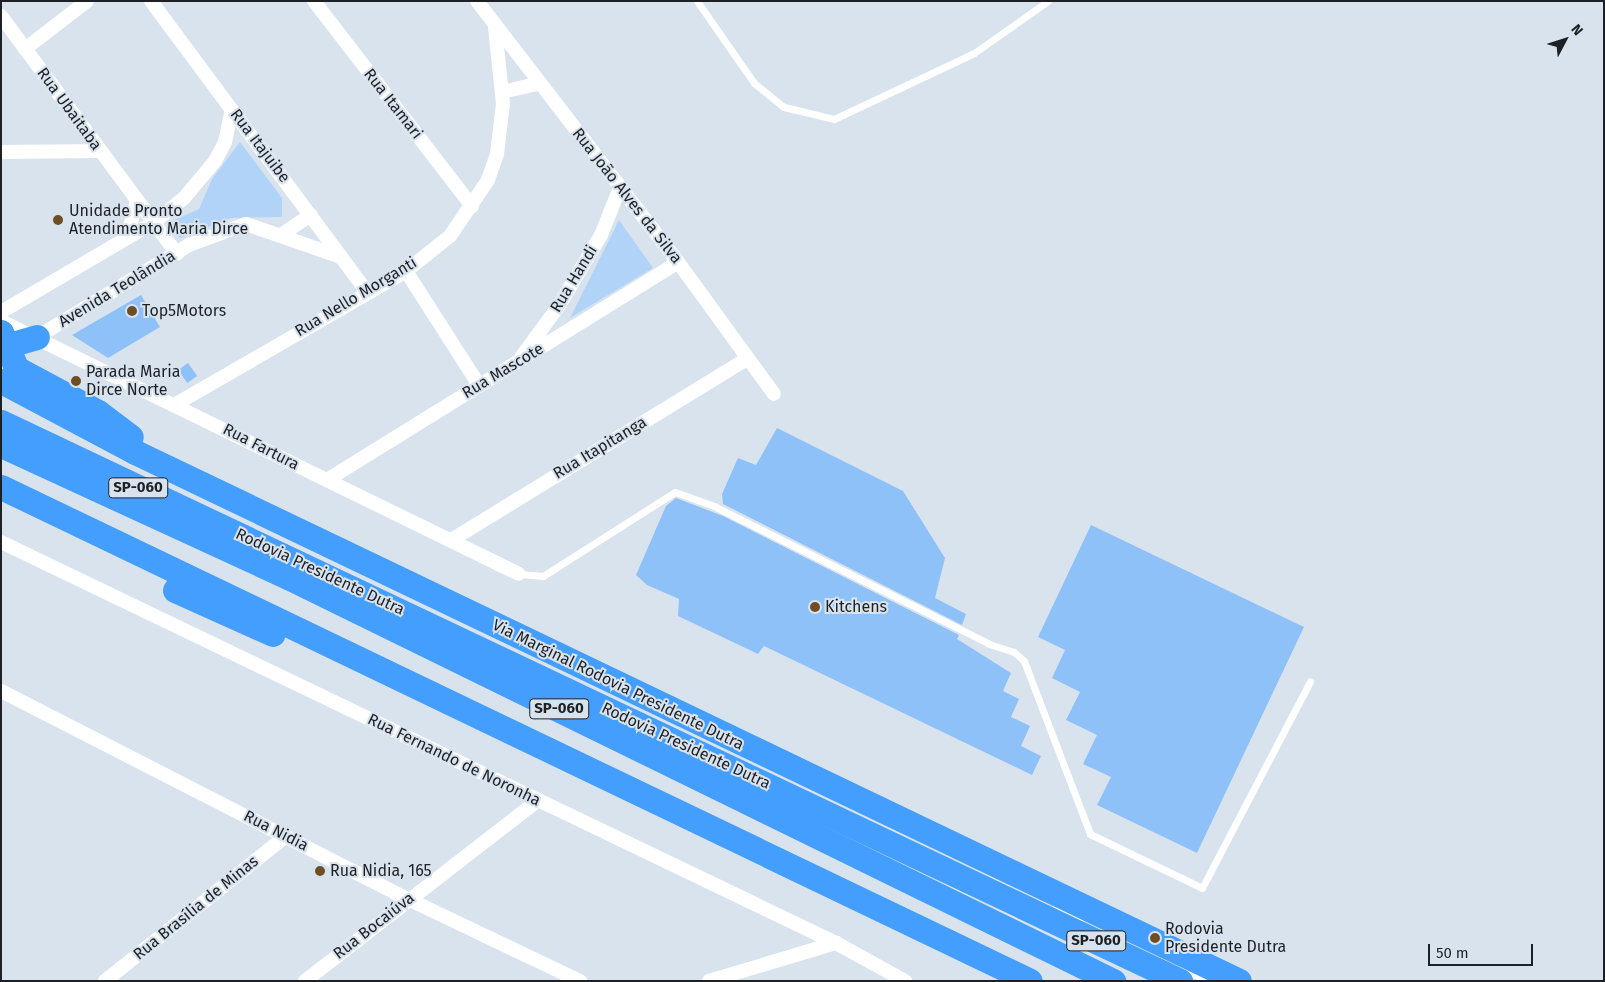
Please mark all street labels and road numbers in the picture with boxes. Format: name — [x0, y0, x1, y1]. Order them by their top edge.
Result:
street label: Rua Ubaitaba — [33, 64, 105, 154]
street label: Rua Itamari — [360, 65, 426, 143]
street label: Rua Itajuibe — [226, 105, 294, 187]
street label: Rua João Alves da Silva — [568, 124, 686, 268]
street label: Rua Handi — [546, 242, 602, 316]
street label: Avenida Teolândia — [55, 247, 179, 331]
street label: Rua Nello Morganti — [292, 253, 420, 341]
street label: Rua Mascote — [459, 339, 547, 403]
street label: Rua Itapitanga — [550, 413, 650, 483]
street label: Rua Fartura — [220, 420, 302, 474]
road number: SP-060 — [108, 476, 168, 500]
street label: Rodovia Presidente Dutra — [232, 524, 408, 620]
street label: Via Marginal Rodovia Presidente Dutra — [489, 616, 747, 754]
road number: SP-060 — [529, 696, 589, 722]
street label: Rodovia Presidente Dutra — [598, 698, 774, 794]
street label: Rua Fernando de Noronha — [364, 710, 544, 810]
street label: Rua Nidia — [240, 807, 312, 855]
street label: Rua Brasília de Minas — [130, 852, 262, 964]
street label: Rua Bocaiúva — [330, 888, 418, 964]
road number: SP-060 — [1066, 928, 1126, 954]

